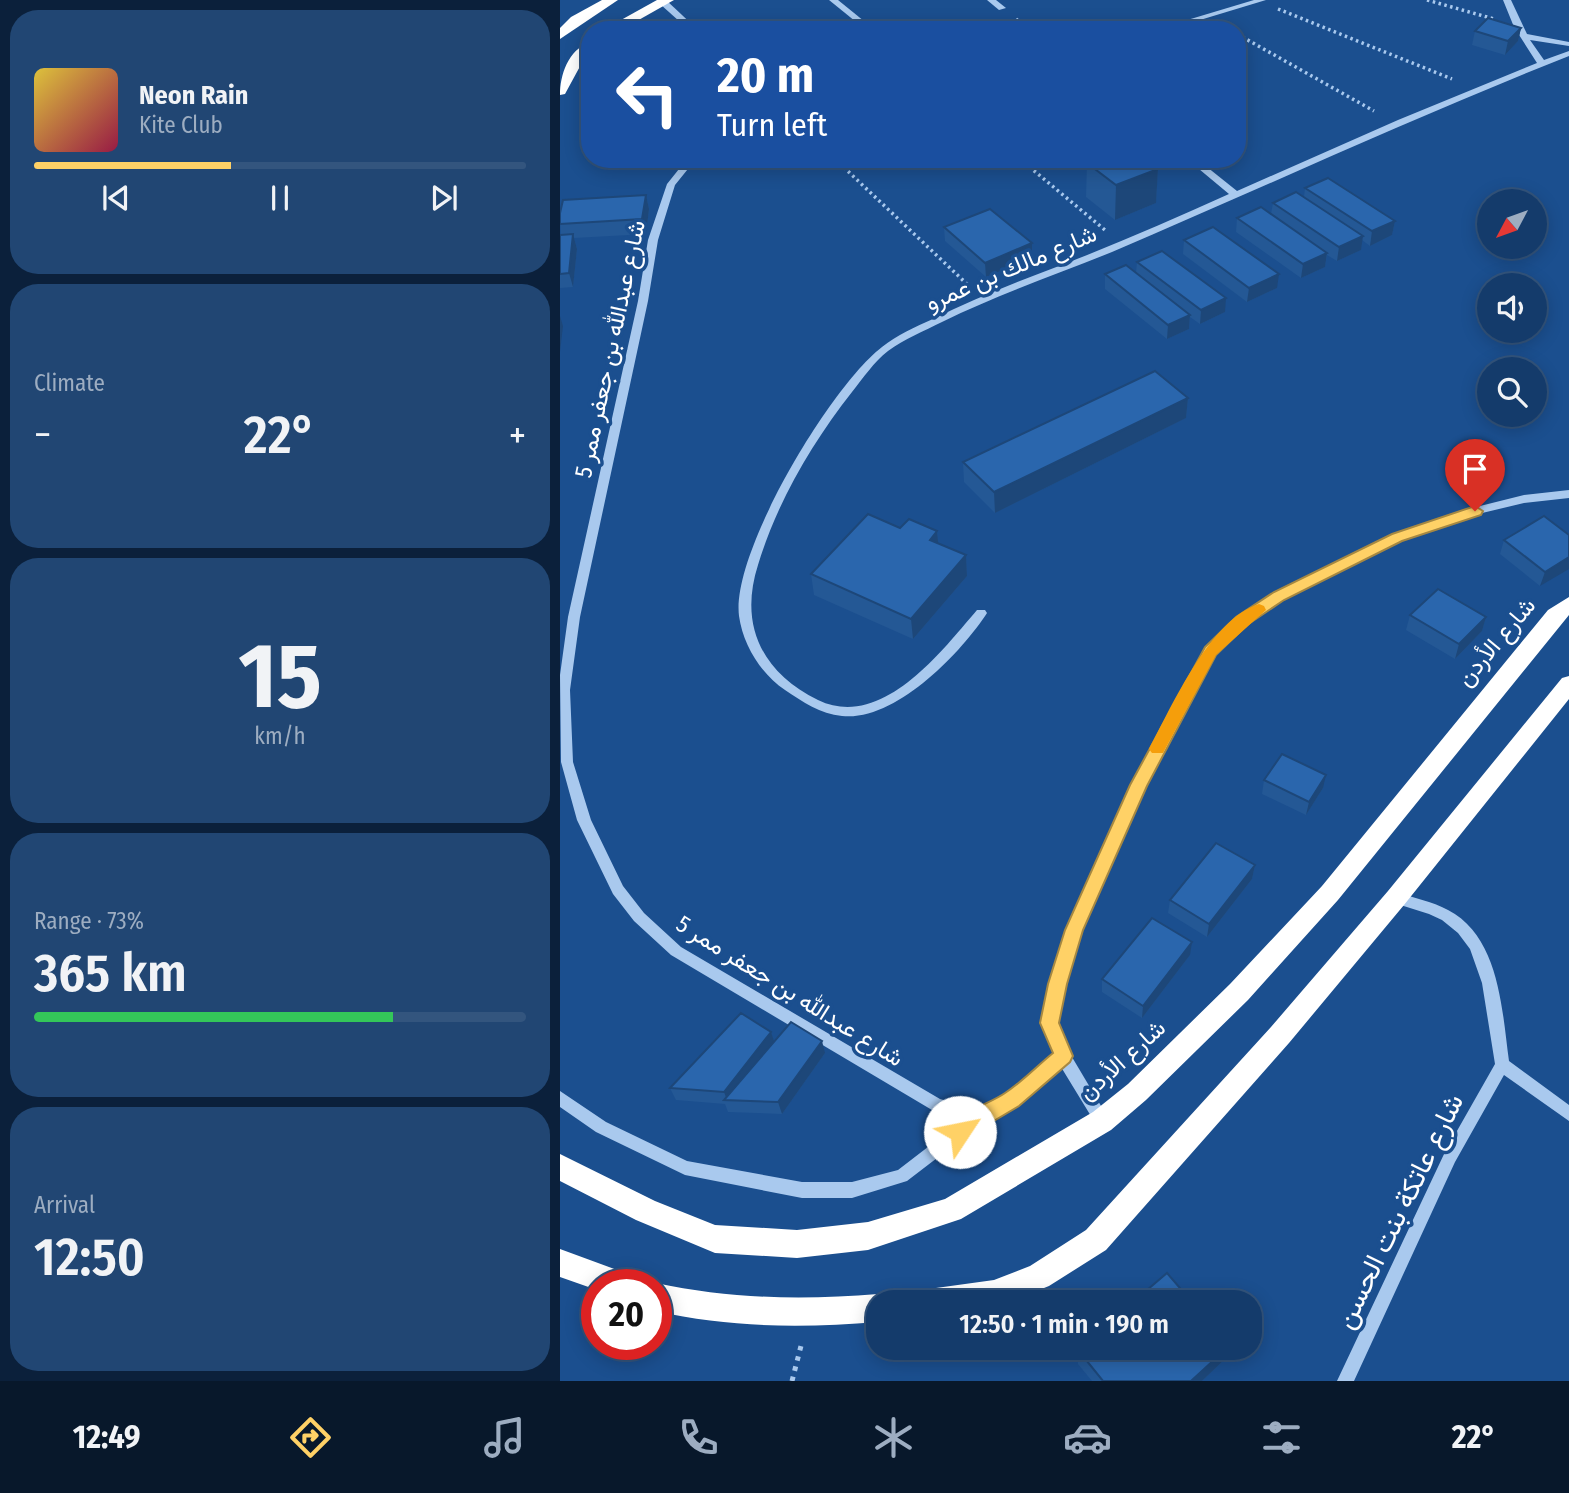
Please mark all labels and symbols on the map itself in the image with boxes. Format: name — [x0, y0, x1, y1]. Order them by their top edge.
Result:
north arrow — [1477, 189, 1547, 259]
street label: شارع عبدالله بن جعفر ممر 5 — [569, 218, 653, 481]
street label: شارع مالك بن عمرو — [921, 219, 1102, 319]
pin — [1445, 439, 1505, 511]
street label: شارع الأردن — [1451, 592, 1543, 693]
street label: شارع عبدالله بن جعفر ممر 5 — [670, 910, 909, 1074]
street label: شارع الأردن — [1073, 1014, 1173, 1108]
street label: شارع عاتكة بنت الحسن — [1328, 1088, 1472, 1335]
position arrow — [923, 1095, 997, 1169]
speed limit sign: 20 — [581, 1269, 672, 1360]

